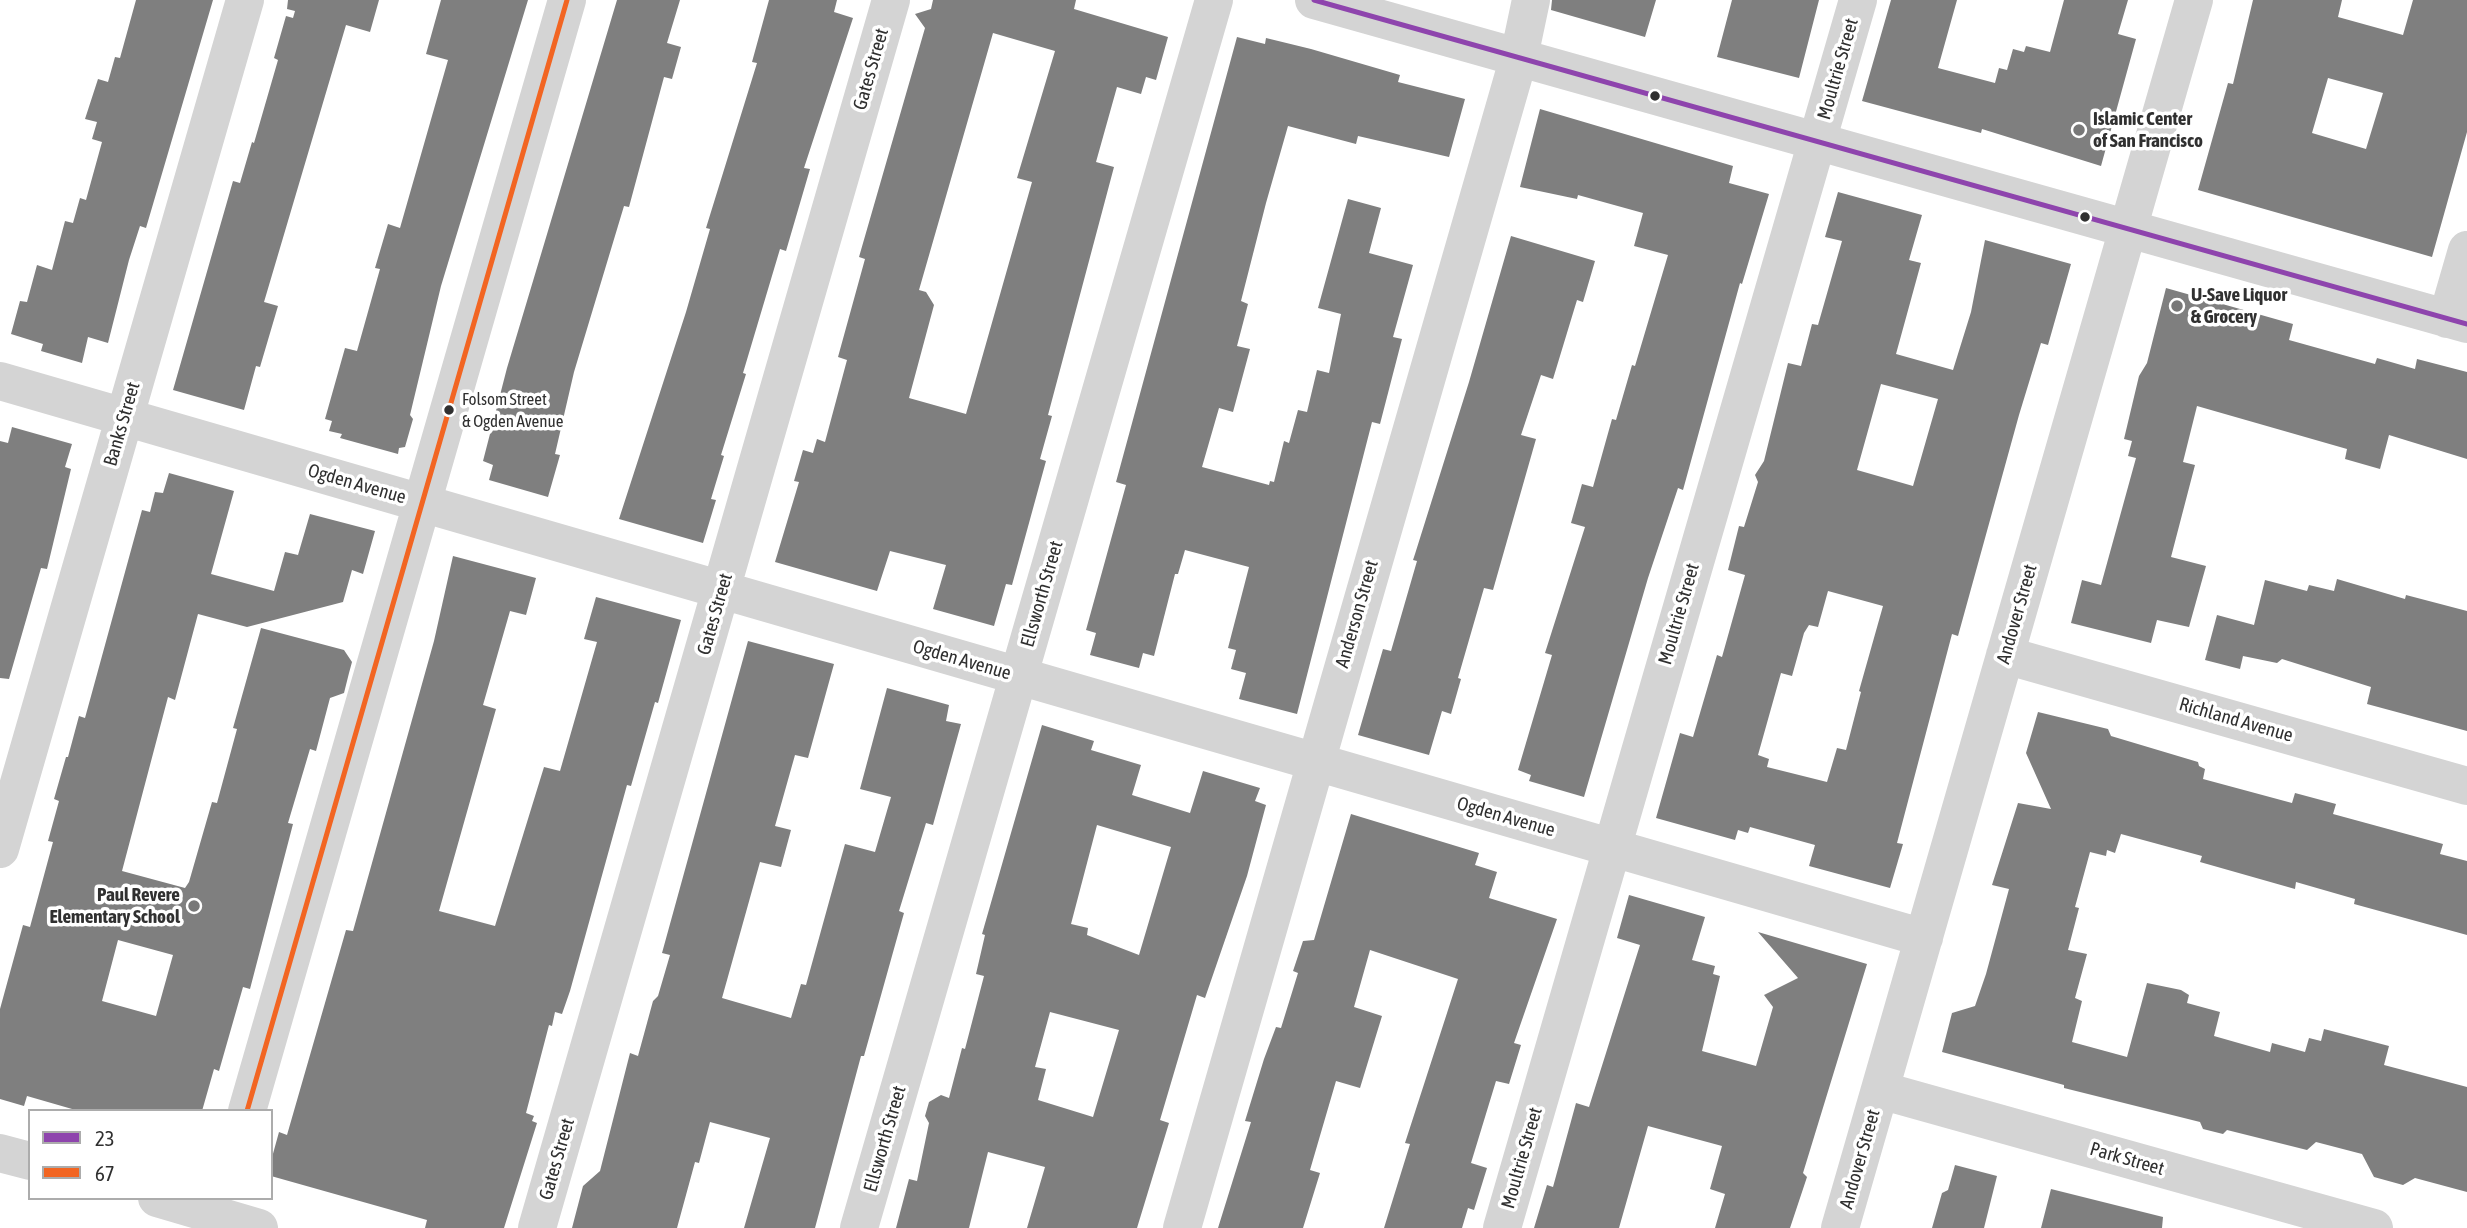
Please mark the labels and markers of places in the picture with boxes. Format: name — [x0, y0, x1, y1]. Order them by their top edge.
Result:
unlabelled marker — [1648, 89, 1662, 103]
place label: Islamic Center of San Francisco — [2093, 108, 2203, 152]
marker: Islamic Center of San Francisco — [2071, 122, 2087, 138]
unlabelled marker — [2078, 210, 2092, 224]
place label: U-Save Liquor & Grocery — [2191, 284, 2287, 328]
marker: U-Save Liquor & Grocery — [2169, 298, 2185, 314]
place label: Folsom Street & Ogden Avenue — [462, 390, 563, 430]
marker: Folsom Street & Ogden Avenue — [442, 403, 456, 417]
place label: Paul Revere Elementary School — [49, 884, 180, 928]
marker: Paul Revere Elementary School — [186, 898, 202, 914]

